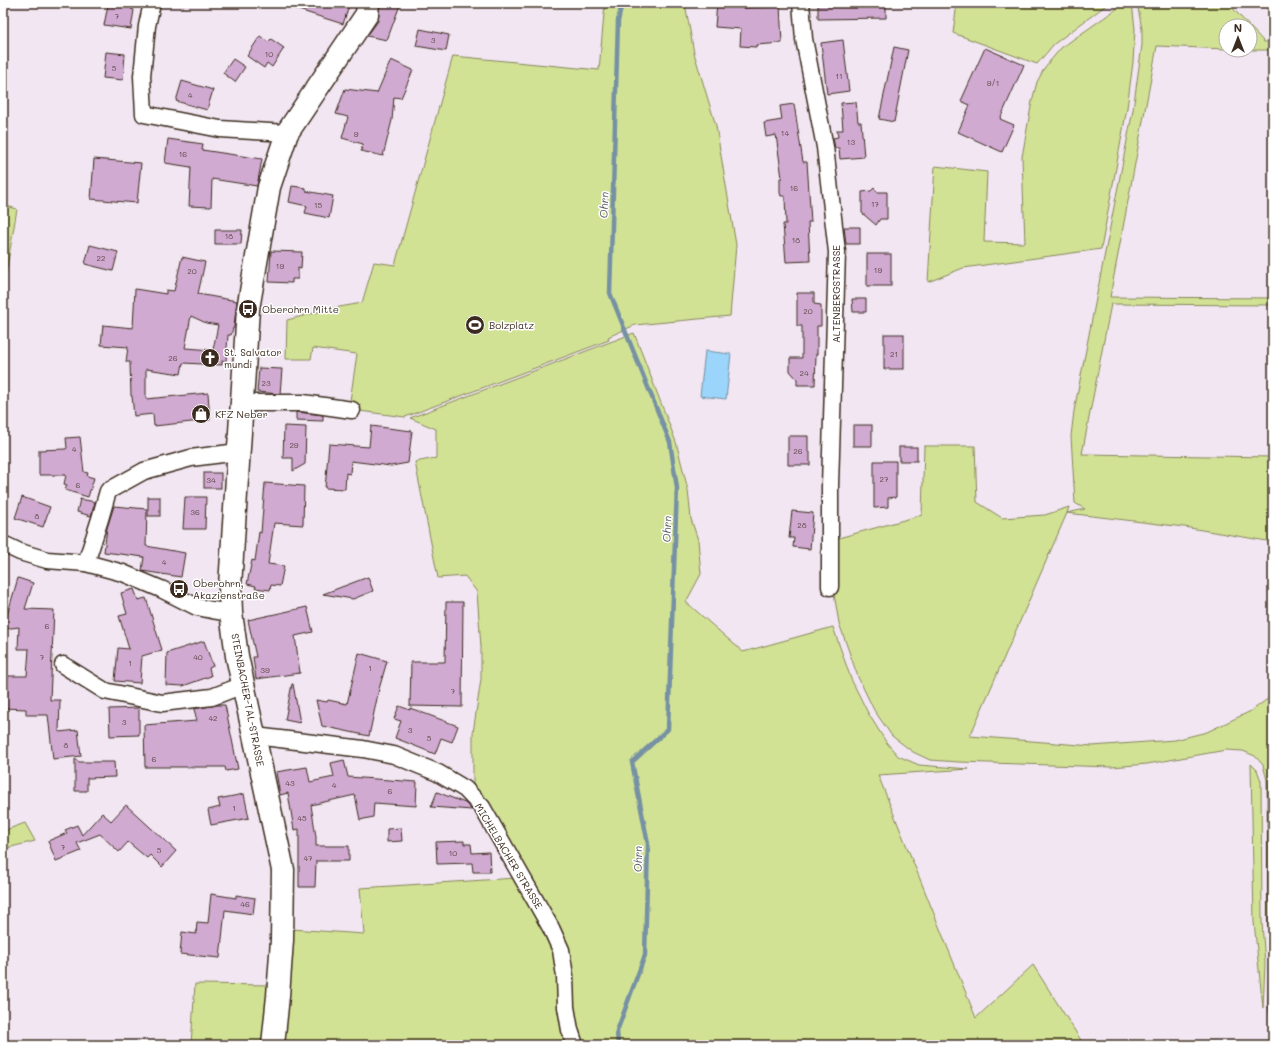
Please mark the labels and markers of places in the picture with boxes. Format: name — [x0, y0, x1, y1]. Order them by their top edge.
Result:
bus stop icon: Oberohrn Mitte — [237, 298, 259, 320]
place label: Oberohrn Mitte — [262, 302, 339, 316]
sports icon: Bolzplatz — [464, 314, 486, 336]
place label: Bolzplatz — [489, 318, 535, 332]
place label: St. Salvator mundi — [224, 345, 281, 371]
church icon: St. Salvator mundi — [199, 347, 221, 369]
shop icon: KFZ Neber — [190, 403, 212, 425]
place label: KFZ Neber — [215, 407, 268, 421]
place label: Oberohrn, Akazienstraße — [193, 576, 265, 602]
bus stop icon: Oberohrn, Akazienstraße — [168, 578, 190, 600]

